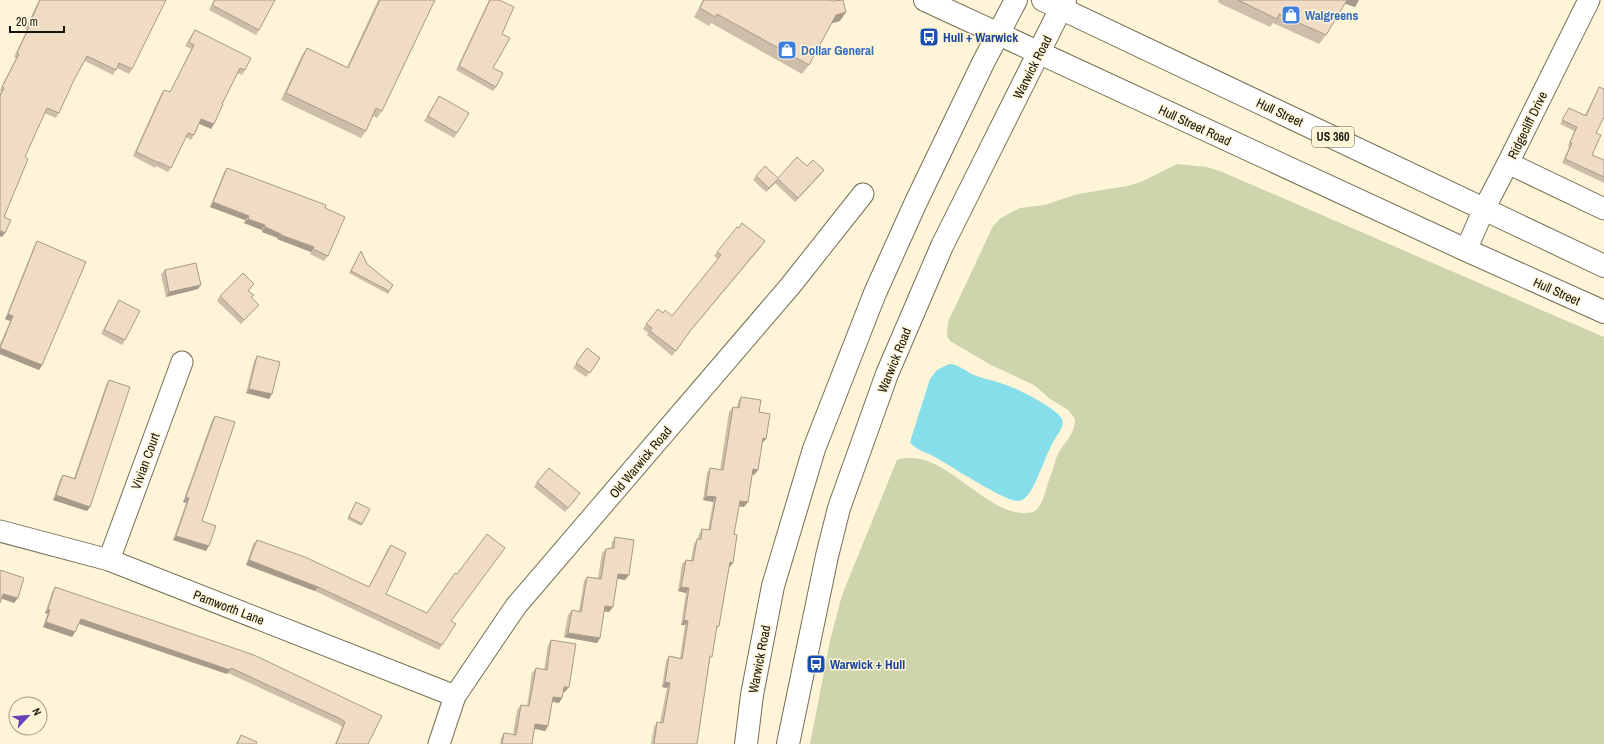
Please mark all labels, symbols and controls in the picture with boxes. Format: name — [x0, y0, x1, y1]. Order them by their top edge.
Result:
shop icon: Walgreens — [1280, 4, 1302, 26]
place label: Walgreens — [1305, 7, 1359, 24]
scale bar — [10, 8, 64, 34]
text: 20 m — [16, 14, 38, 30]
bus stop icon: Hull + Warwick — [918, 26, 940, 48]
place label: Hull + Warwick — [943, 29, 1018, 46]
street label: Warwick Road — [1009, 33, 1056, 102]
shop icon: Dollar General — [776, 39, 798, 61]
place label: Dollar General — [801, 42, 874, 59]
street label: Ridgecliff Drive — [1504, 88, 1551, 162]
street label: Hull Street — [1254, 94, 1306, 131]
street label: Hull Street Road — [1156, 101, 1234, 150]
road number: US 360 — [1312, 127, 1354, 147]
street label: Hull Street — [1531, 274, 1583, 309]
street label: Warwick Road — [874, 325, 915, 395]
street label: Old Warwick Road — [605, 423, 675, 502]
street label: Vivian Court — [127, 430, 164, 492]
street label: Pamworth Lane — [191, 586, 267, 629]
street label: Warwick Road — [745, 624, 774, 695]
bus stop icon: Warwick + Hull — [805, 653, 827, 675]
place label: Warwick + Hull — [830, 656, 905, 673]
north arrow — [8, 696, 48, 736]
text: N — [29, 706, 45, 718]

